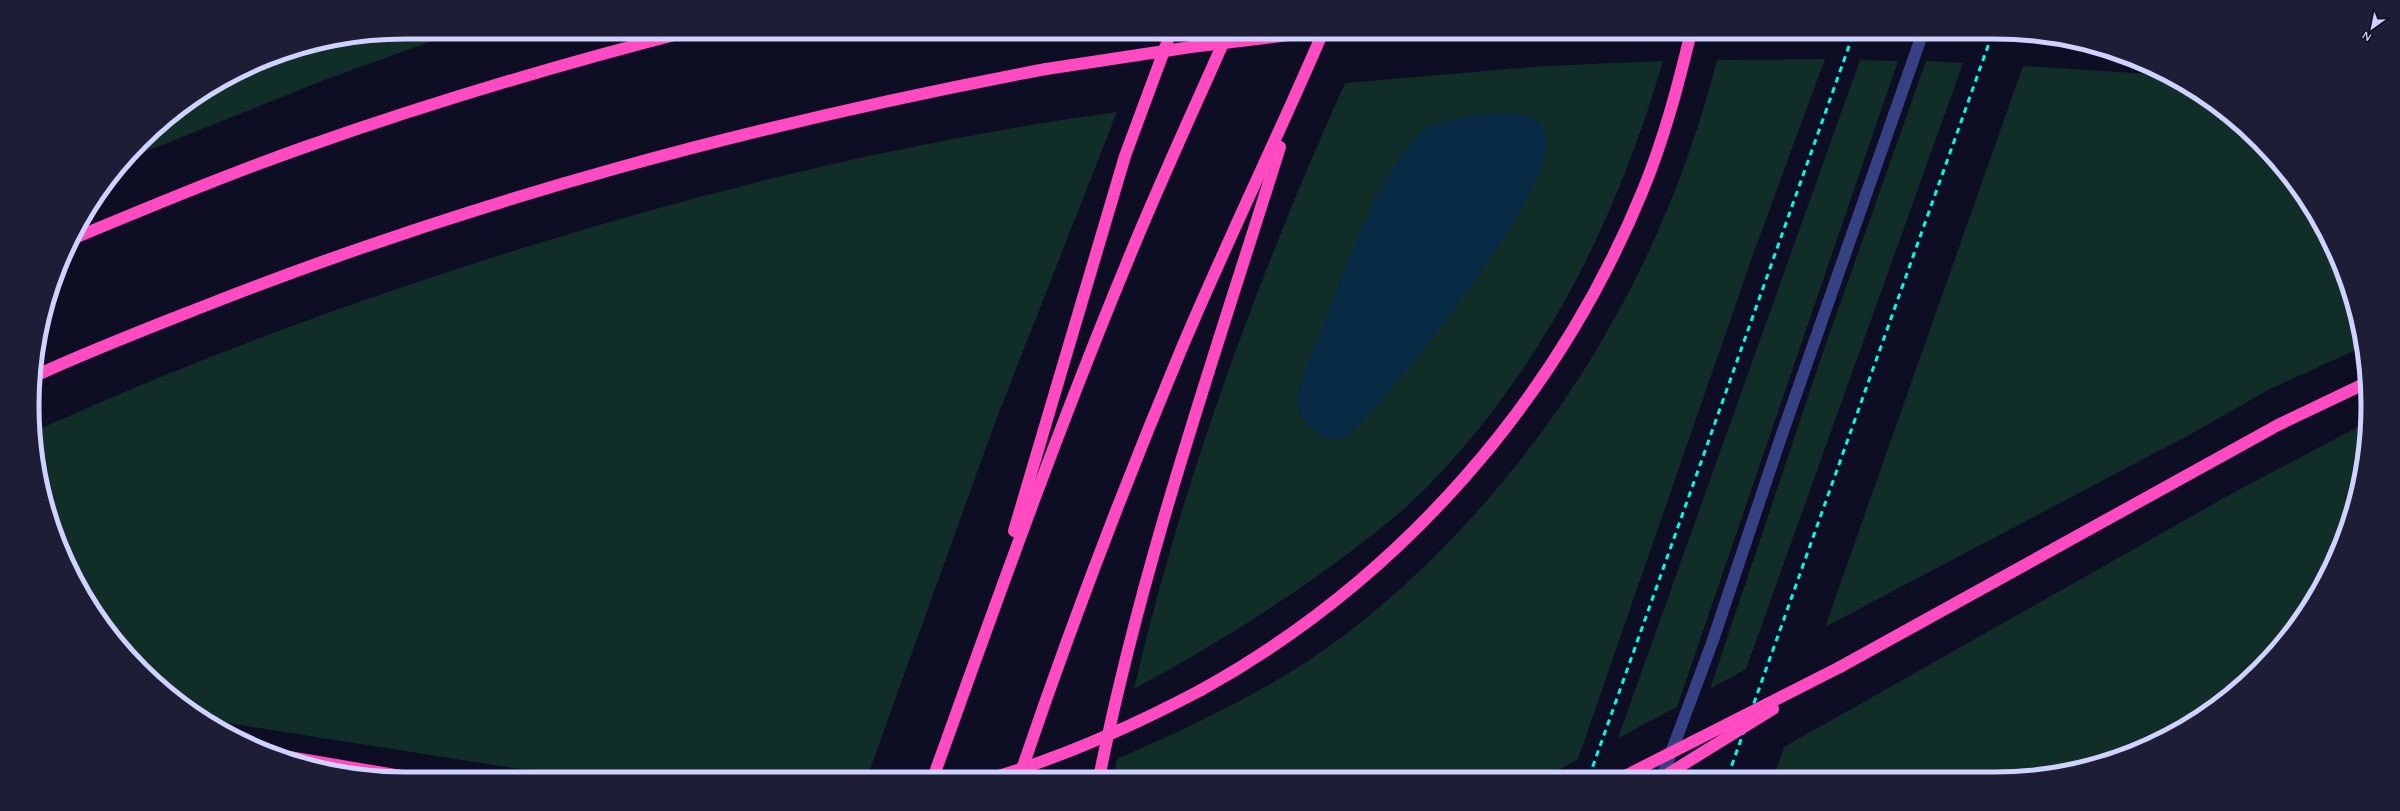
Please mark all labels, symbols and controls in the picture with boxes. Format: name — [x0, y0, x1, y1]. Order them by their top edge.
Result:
north arrow — [2352, 8, 2392, 48]
text: N — [2359, 28, 2374, 44]

